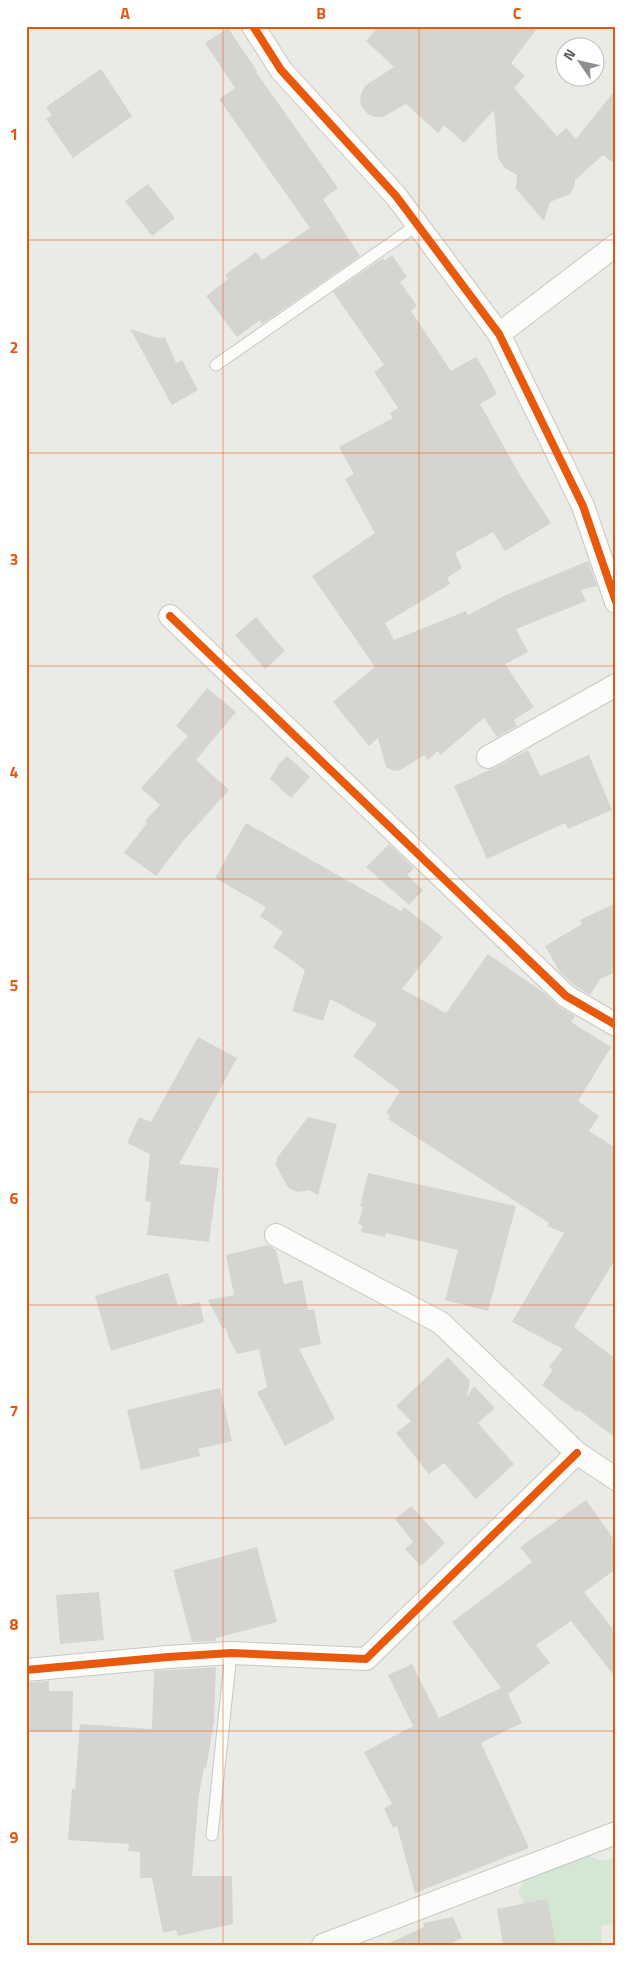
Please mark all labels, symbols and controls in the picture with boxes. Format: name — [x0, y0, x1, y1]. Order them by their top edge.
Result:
text: A — [120, 1, 130, 25]
text: B — [316, 1, 326, 25]
text: C — [513, 1, 522, 25]
north arrow — [554, 38, 604, 88]
text: N — [557, 45, 580, 64]
text: 1 — [10, 122, 18, 146]
text: 2 — [10, 335, 18, 359]
text: 3 — [10, 547, 18, 571]
text: 4 — [10, 760, 19, 784]
text: 5 — [10, 973, 19, 997]
text: 6 — [10, 1186, 19, 1210]
text: 7 — [10, 1399, 18, 1423]
text: 8 — [10, 1612, 19, 1636]
text: 9 — [10, 1825, 19, 1849]

